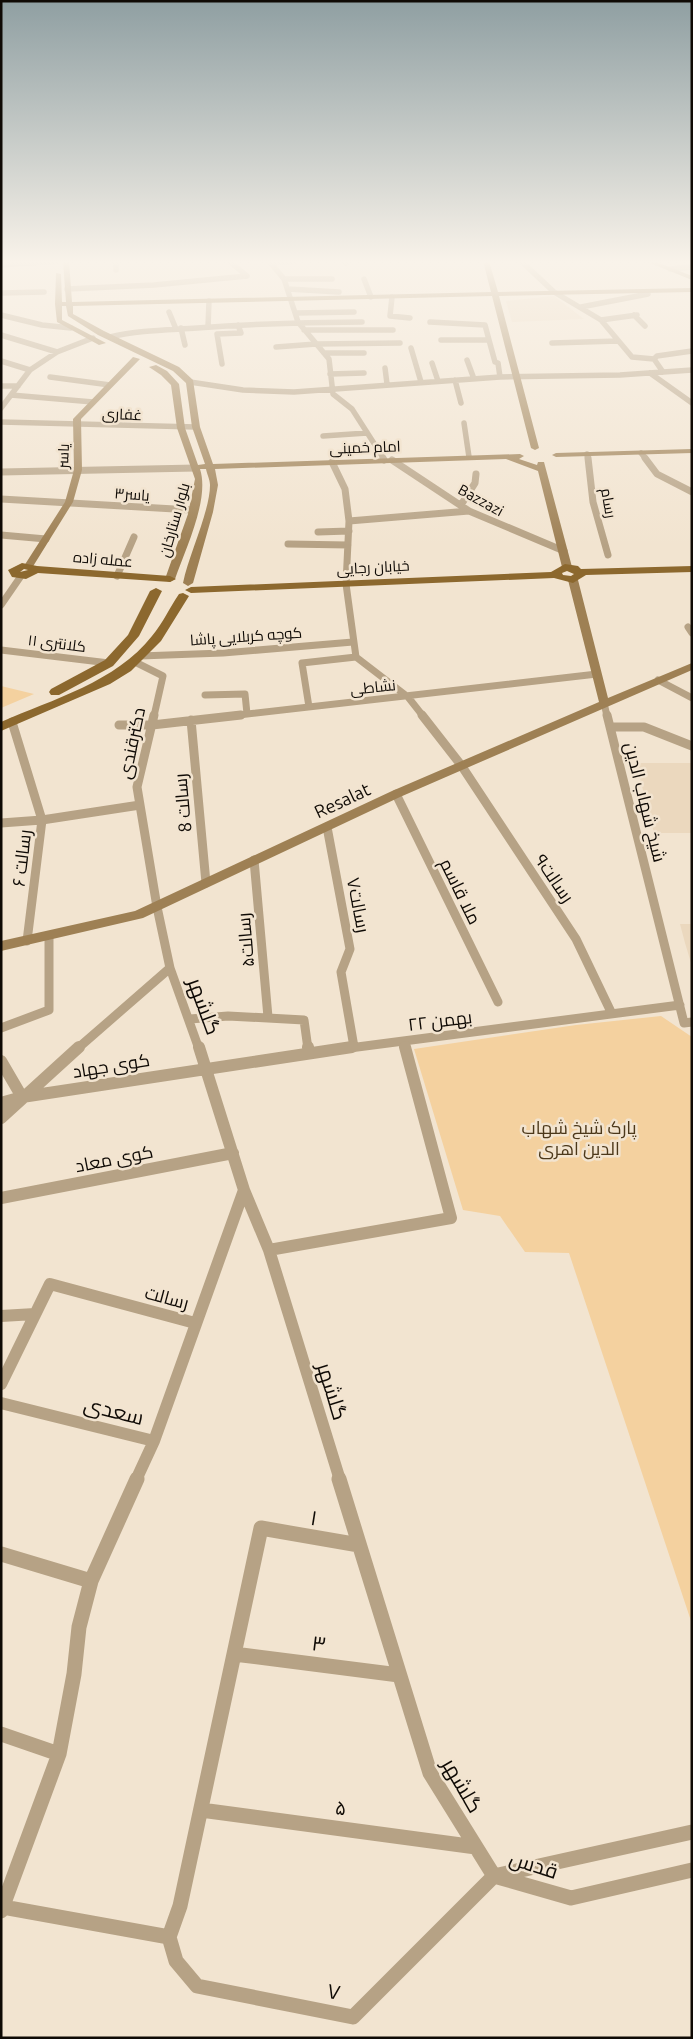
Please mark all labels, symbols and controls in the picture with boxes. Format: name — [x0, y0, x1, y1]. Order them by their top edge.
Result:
street label: غفاری — [102, 405, 142, 425]
street label: امام خمینی — [329, 437, 401, 459]
street label: یاسر — [54, 443, 73, 470]
street label: بلوار ستارخان — [155, 481, 195, 560]
street label: Bazzazi — [455, 481, 507, 519]
street label: یاسر۳ — [114, 484, 150, 505]
street label: رسام — [596, 487, 620, 520]
street label: عمله زاده — [72, 548, 133, 571]
street label: خیابان رجایی — [336, 557, 410, 579]
street label: کوچه کربلایی پاشا — [189, 624, 303, 650]
street label: کلانتری ۱۱ — [27, 631, 87, 657]
street label: نشاطی — [349, 676, 397, 700]
street label: دکترقندی — [114, 705, 150, 781]
street label: شیخ شهاب الدین — [619, 740, 671, 865]
street label: رسالت 8 — [169, 773, 197, 833]
street label: Resalat — [311, 778, 373, 822]
street label: رسالت ۶ — [8, 828, 36, 888]
street label: رسالت۹ — [530, 850, 578, 907]
street label: ملا قاسم — [434, 855, 485, 928]
street label: رسالت۷ — [342, 876, 374, 935]
street label: رسالت۵ — [233, 912, 259, 968]
street label: گلشهر — [181, 973, 226, 1038]
street label: ۲۲ بهمن — [407, 1006, 473, 1036]
street label: کوی جهاد — [71, 1049, 151, 1083]
park label: پارک شیخ شهاب الدین اهری — [522, 1117, 637, 1160]
street label: کوی معاد — [73, 1141, 155, 1177]
street label: رسالت — [142, 1282, 191, 1314]
street label: گلشهر — [311, 1358, 353, 1423]
street label: سعدی — [81, 1391, 146, 1431]
street label: ۱ — [309, 1505, 319, 1529]
street label: ۳ — [310, 1630, 328, 1656]
street label: گلشهر — [436, 1753, 488, 1817]
street label: ۵ — [334, 1794, 348, 1820]
street label: قدس — [506, 1845, 561, 1885]
street label: ۷ — [325, 1978, 343, 2004]

